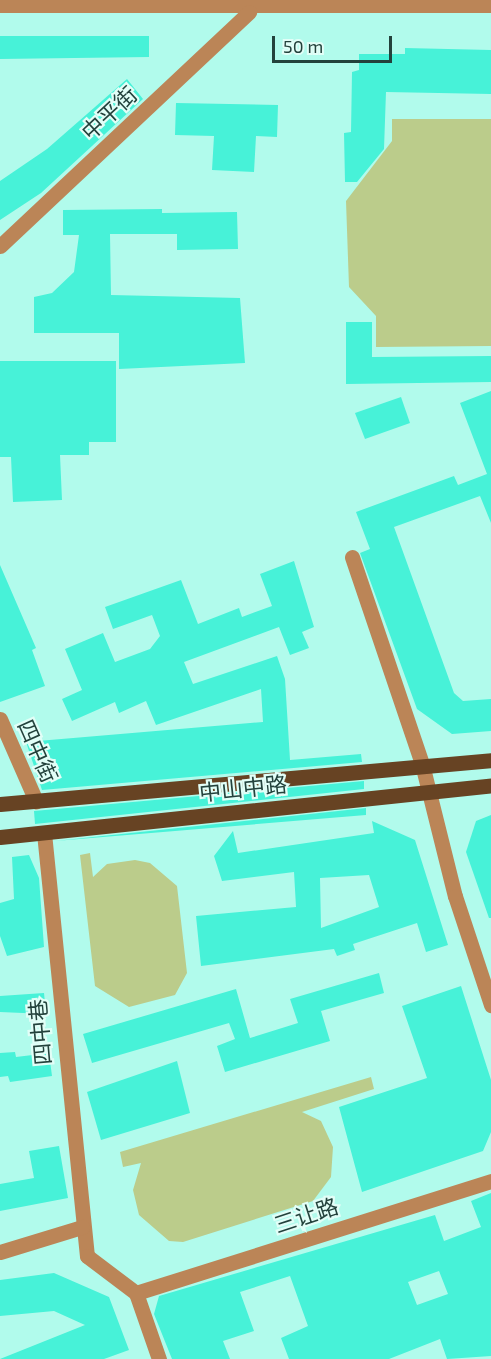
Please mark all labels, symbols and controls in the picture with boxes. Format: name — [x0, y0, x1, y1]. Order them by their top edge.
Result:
scale bar — [275, 24, 395, 62]
text: 50 m — [283, 35, 323, 57]
street label: 中平街 — [76, 81, 142, 145]
street label: 四中街 — [13, 715, 63, 787]
street label: 中山中路 — [198, 770, 288, 806]
street label: 四中巷 — [24, 998, 56, 1066]
street label: 三让路 — [271, 1192, 341, 1238]

